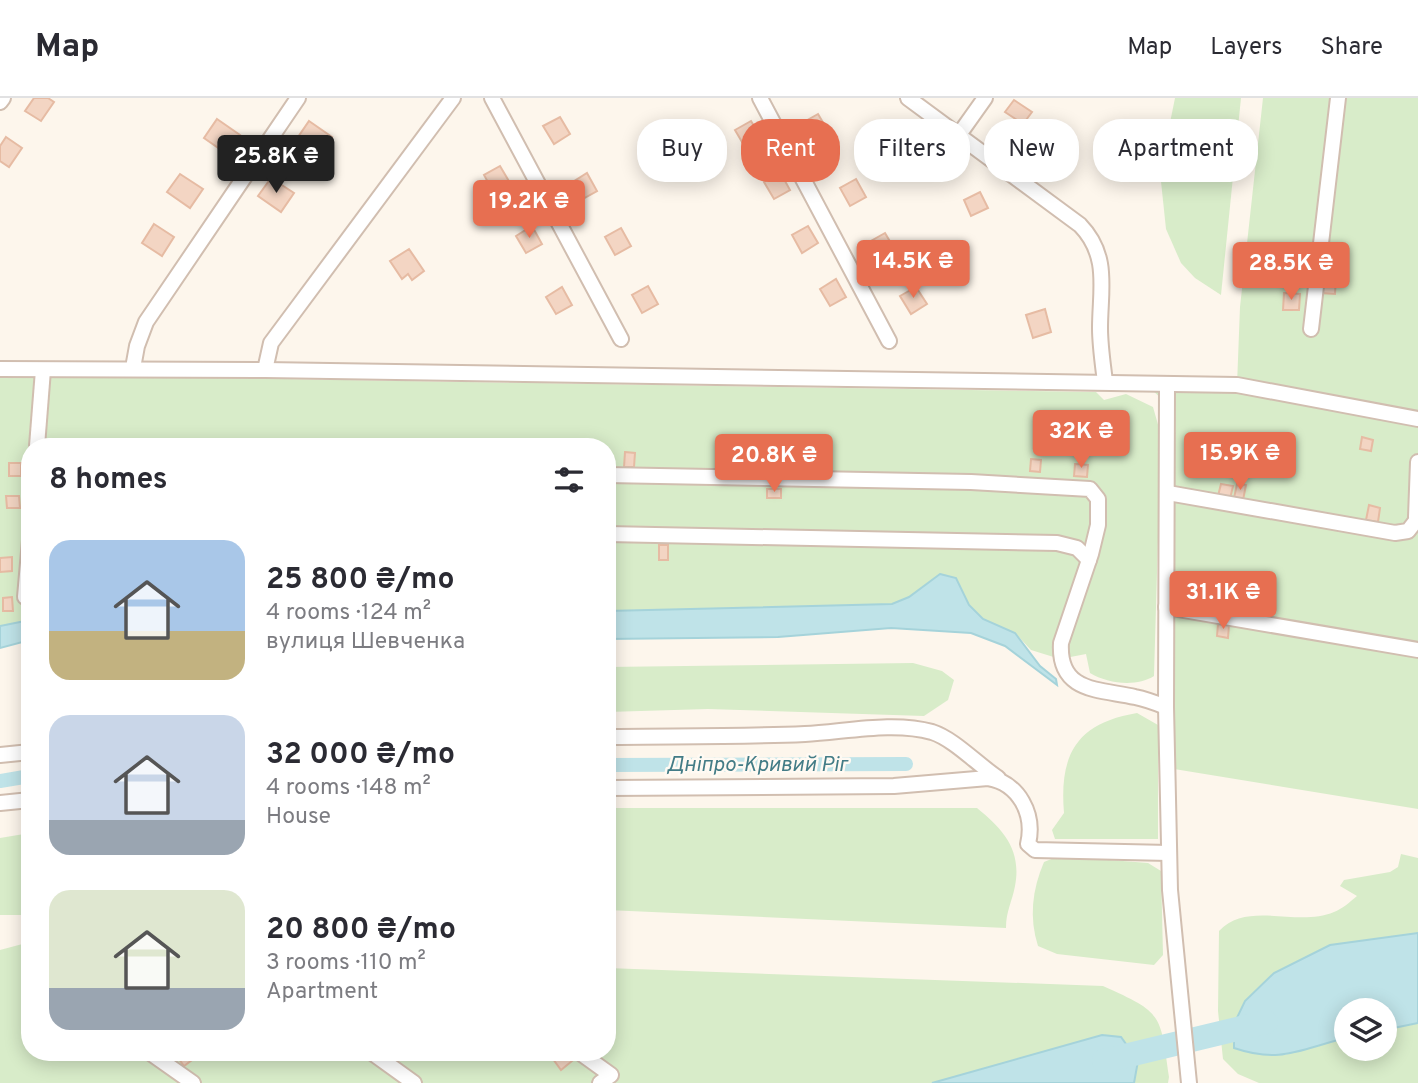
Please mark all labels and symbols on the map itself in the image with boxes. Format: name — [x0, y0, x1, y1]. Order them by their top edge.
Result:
pin: 25.8K ₴ — [211, 136, 341, 195]
pin: 19.2K ₴ — [464, 180, 594, 240]
pin: 14.5K ₴ — [848, 240, 978, 300]
pin: 28.5K ₴ — [1226, 242, 1356, 302]
pin: 32K ₴ — [1032, 410, 1130, 470]
pin: 15.9K ₴ — [1175, 432, 1305, 492]
pin: 20.8K ₴ — [709, 434, 839, 494]
pin: 31.1K ₴ — [1158, 572, 1288, 631]
water label: Дніпро-Кривий Ріг — [667, 752, 850, 779]

